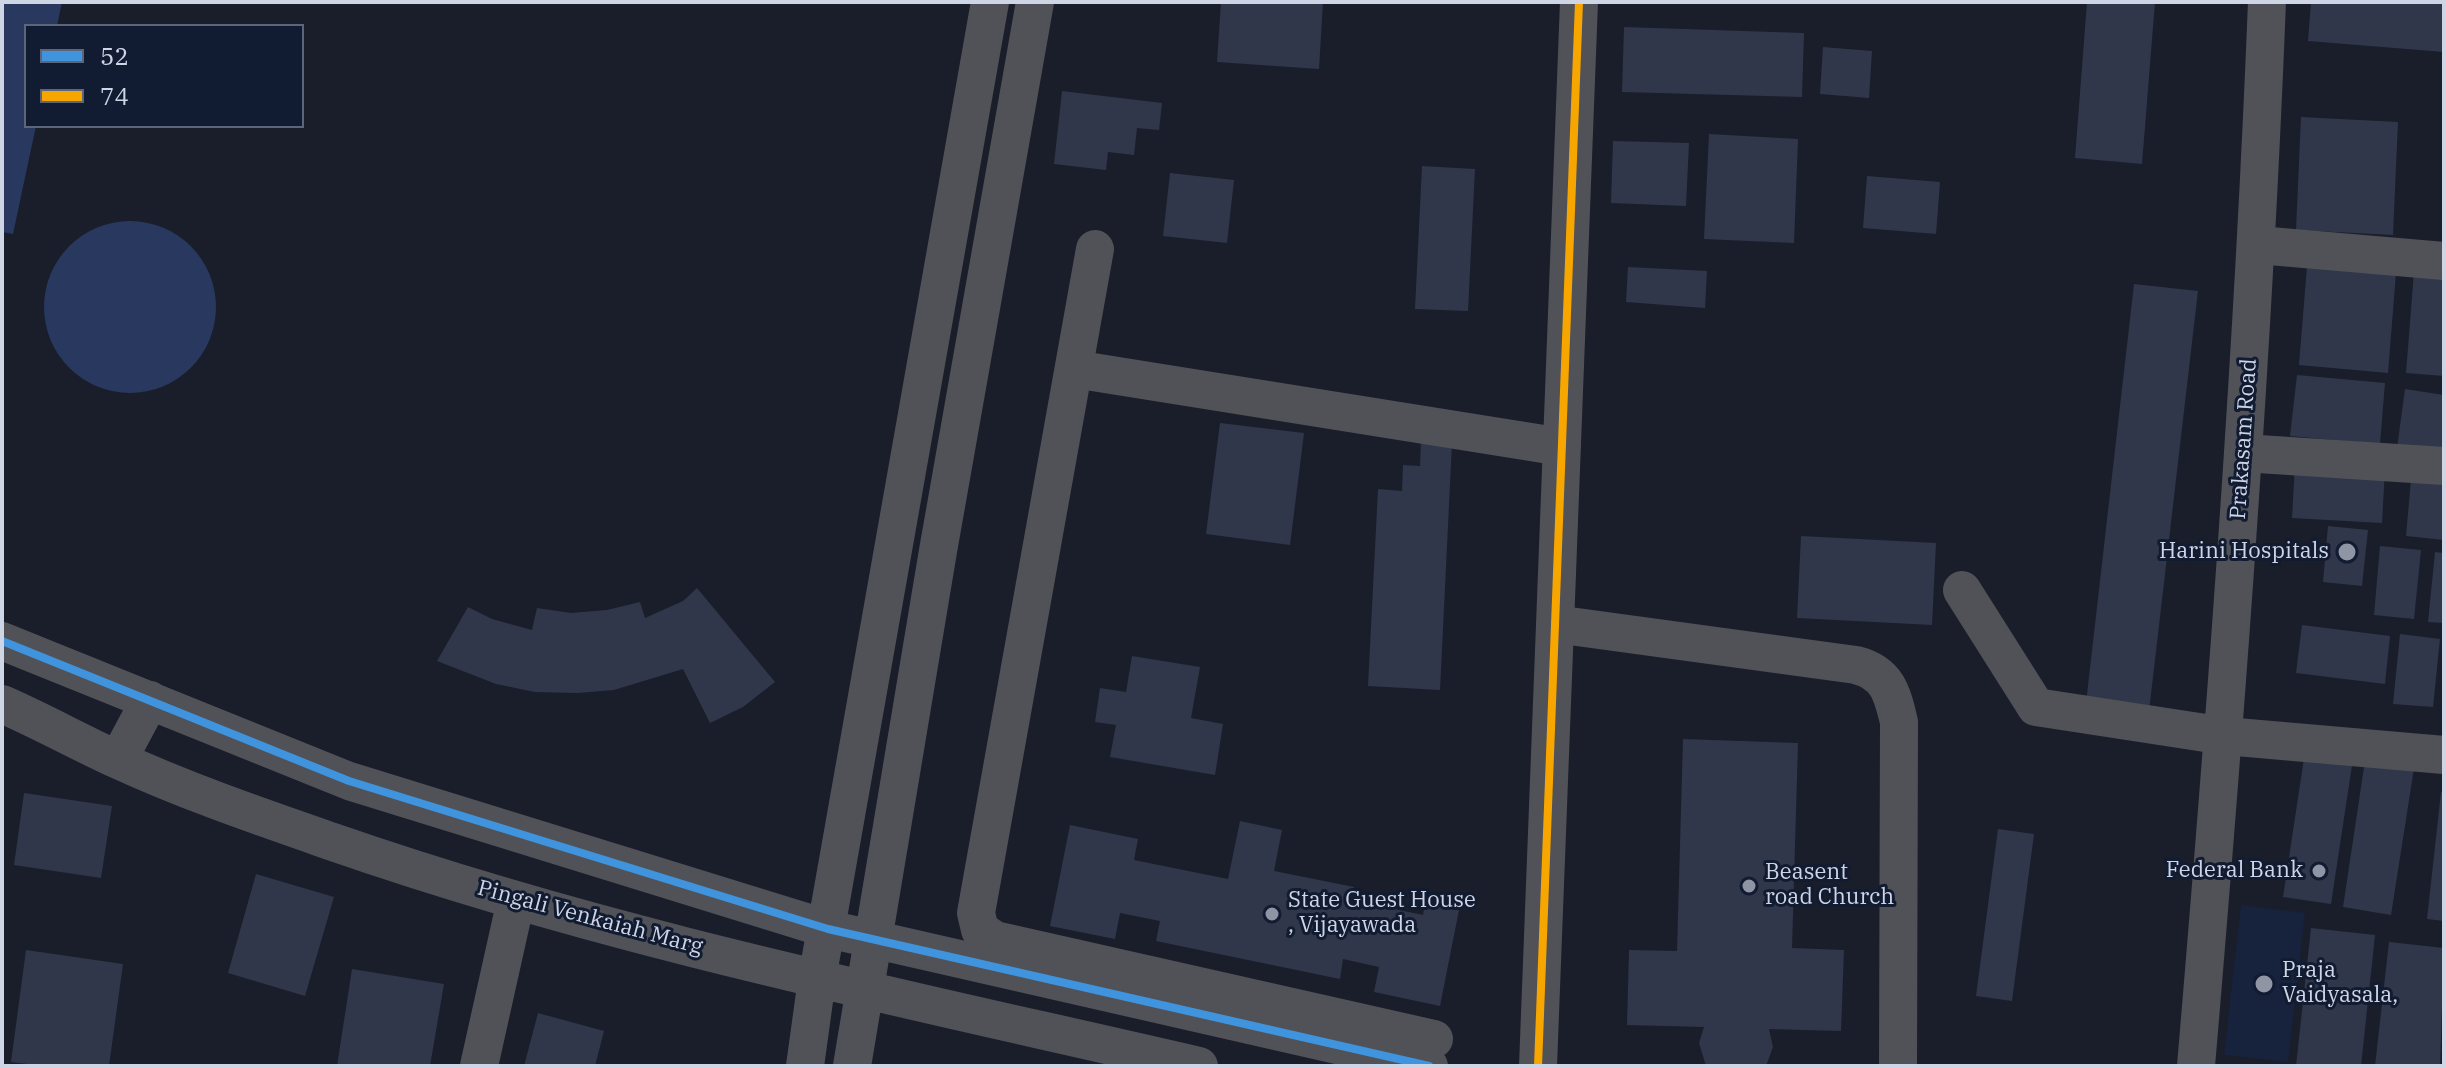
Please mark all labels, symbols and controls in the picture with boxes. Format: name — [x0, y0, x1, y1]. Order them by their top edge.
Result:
legend — [24, 24, 304, 128]
text: 52 — [100, 40, 129, 72]
text: 74 — [100, 80, 129, 112]
street label: Prakasam Road — [2225, 358, 2263, 520]
place label: Harini Hospitals — [2159, 539, 2329, 565]
marker: Harini Hospitals — [2336, 541, 2358, 563]
place label: Federal Bank — [2166, 858, 2303, 884]
place label: Beasent road Church — [1765, 860, 1894, 912]
marker: Federal Bank — [2310, 862, 2328, 880]
street label: Pingali Venkaiah Marg — [474, 875, 706, 961]
marker: Beasent road Church — [1740, 877, 1758, 895]
place label: State Guest House , Vijayawada — [1288, 888, 1476, 940]
marker: State Guest House , Vijayawada — [1263, 905, 1281, 923]
place label: Praja Vaidyasala, — [2282, 958, 2398, 1010]
marker: Praja Vaidyasala, — [2253, 973, 2275, 995]

